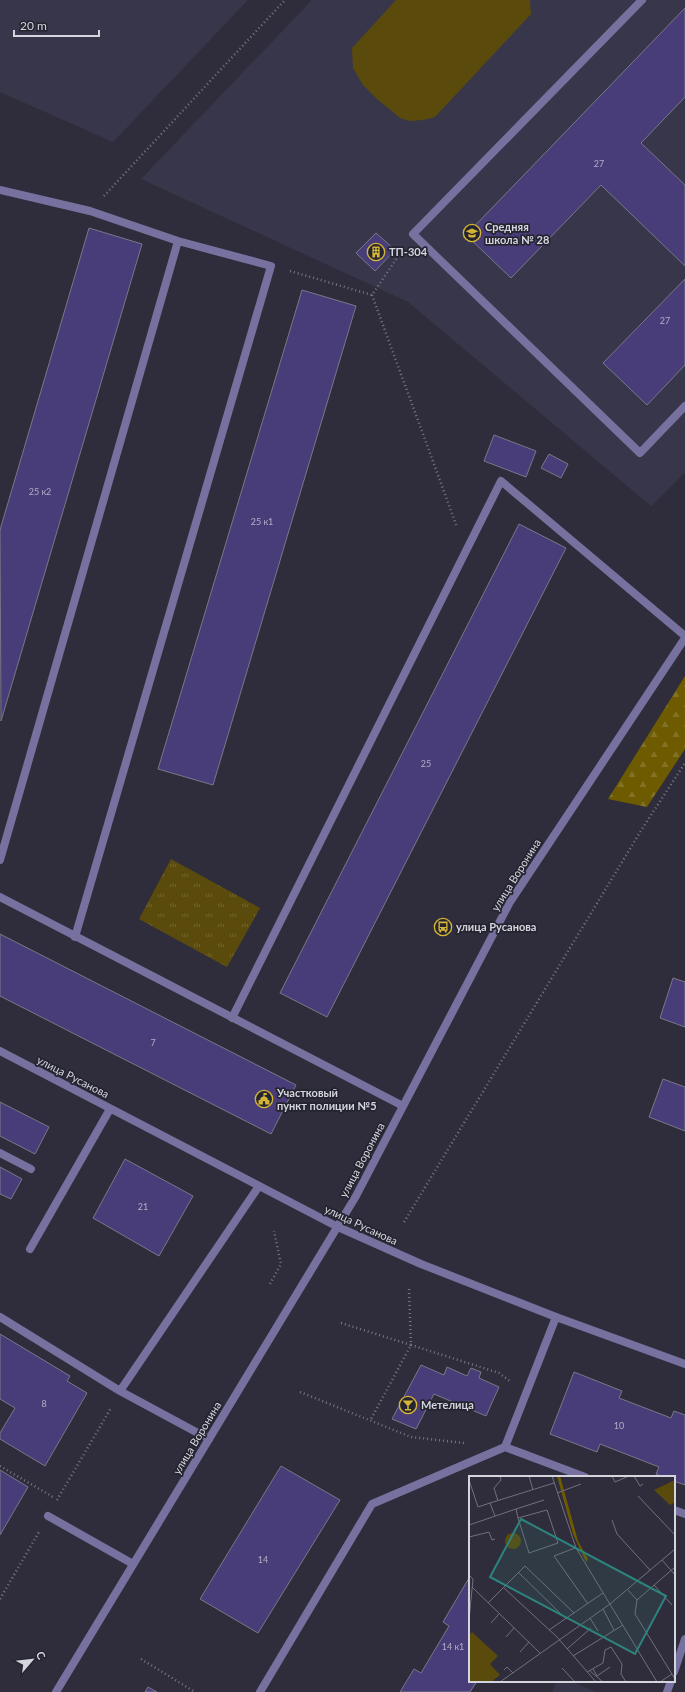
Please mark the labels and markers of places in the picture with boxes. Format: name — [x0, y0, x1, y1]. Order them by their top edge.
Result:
place label: Средняя школа № 28 — [485, 220, 549, 246]
school or university icon: Средняя школа № 28 — [462, 223, 482, 243]
building icon: ТП-304 — [366, 242, 386, 262]
place label: ТП-304 — [389, 245, 428, 258]
bus stop icon: улица Русанова — [433, 917, 453, 937]
place label: улица Русанова — [456, 920, 536, 933]
place label: Участковый пункт полиции №5 — [276, 1086, 377, 1112]
public building icon: Участковый пункт полиции №5 — [254, 1089, 274, 1109]
bar icon: Метелица — [398, 1395, 418, 1415]
place label: Метелица — [421, 1398, 474, 1411]

